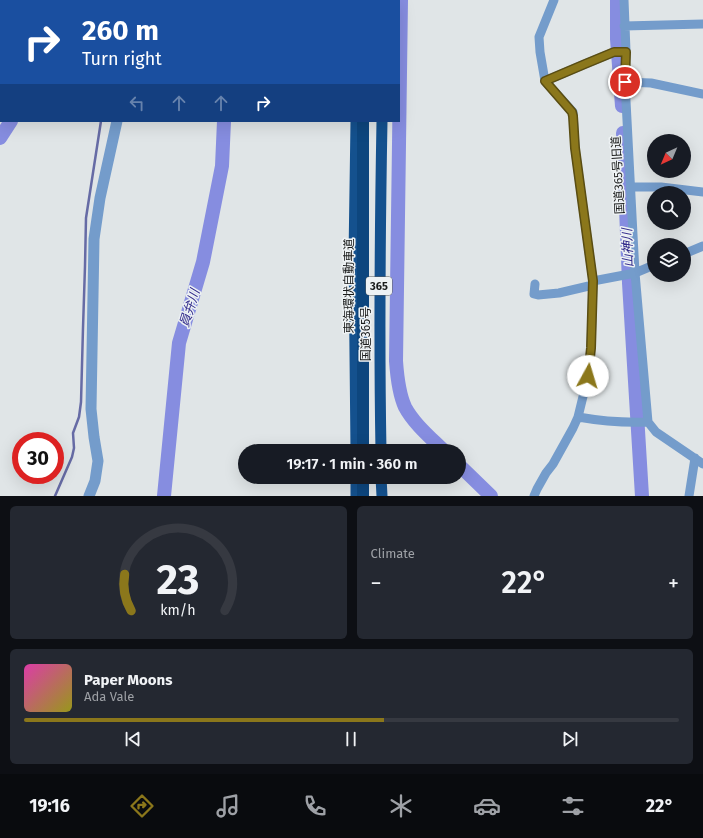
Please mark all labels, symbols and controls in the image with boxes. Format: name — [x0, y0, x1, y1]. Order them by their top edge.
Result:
text: 260 m — [82, 14, 159, 47]
icon: right — [16, 16, 68, 68]
text: Turn right — [82, 48, 162, 70]
pin — [608, 65, 642, 99]
icon: arrive — [614, 71, 636, 93]
icon: left — [126, 92, 148, 114]
icon: ahead — [168, 92, 190, 114]
icon: ahead — [210, 92, 232, 114]
icon: right — [252, 92, 274, 114]
north arrow — [647, 134, 691, 178]
map controls — [647, 134, 691, 282]
street label: 国道365号旧道 — [609, 136, 627, 214]
button: search — [647, 186, 691, 230]
water label: 山神川 — [619, 226, 636, 268]
street label: 東海環状自動車道 — [342, 238, 356, 334]
button: layers — [647, 238, 691, 282]
road number: 365 — [366, 277, 392, 295]
water label: 員弁川 — [177, 285, 203, 329]
street label: 国道365号 — [359, 307, 373, 361]
position arrow — [567, 355, 609, 397]
speed limit sign: 30 — [12, 432, 64, 484]
text: 19:17 · 1 min · 360 m — [286, 455, 418, 473]
text: Climate — [371, 546, 415, 561]
text: 23 — [157, 554, 200, 604]
text: 22° — [502, 565, 548, 601]
text: − — [371, 570, 382, 597]
text: + — [668, 570, 679, 597]
text: km/h — [161, 601, 196, 618]
text: Paper Moons — [84, 671, 172, 689]
text: Ada Vale — [84, 689, 134, 704]
icon: previous — [122, 728, 144, 750]
icon: pause — [340, 728, 362, 750]
icon: next — [559, 728, 581, 750]
icon: directions — [128, 792, 156, 820]
icon: music — [214, 792, 242, 820]
icon: phone — [301, 792, 329, 820]
icon: climate — [387, 792, 415, 820]
icon: car — [473, 792, 501, 820]
icon: filters — [559, 792, 587, 820]
text: 19:16 — [29, 795, 70, 817]
text: 22° — [646, 795, 674, 817]

